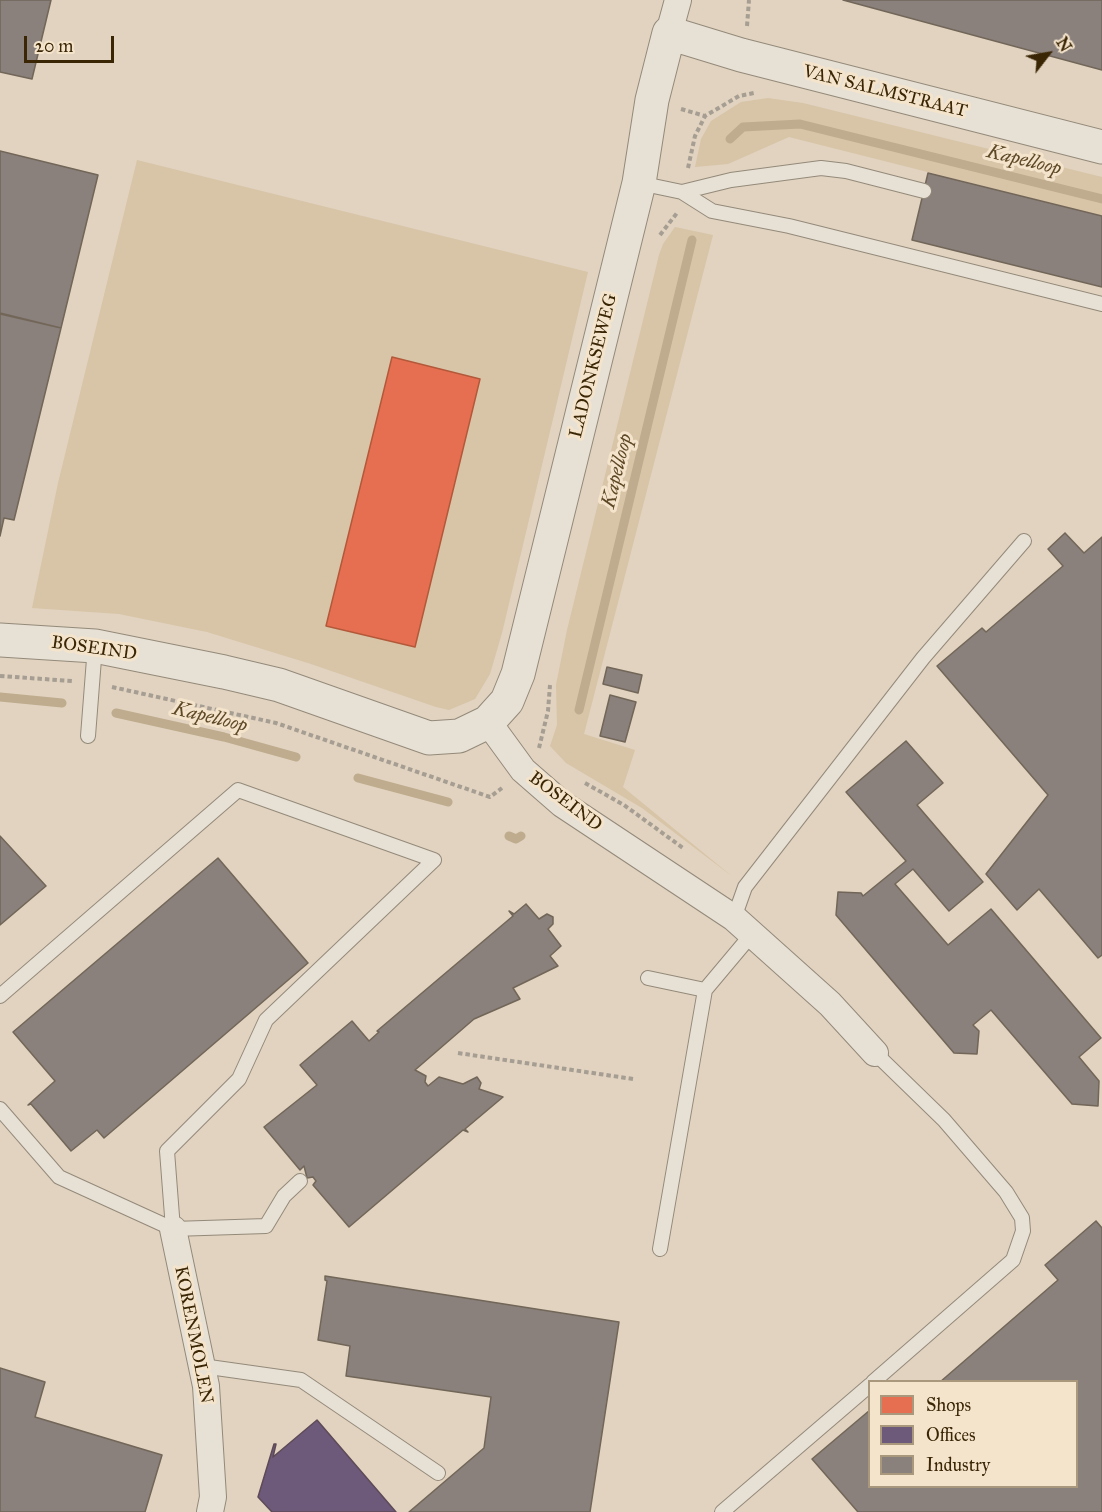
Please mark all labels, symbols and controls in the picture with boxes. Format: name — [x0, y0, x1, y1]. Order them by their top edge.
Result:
scale bar — [27, 24, 117, 62]
north arrow — [1018, 24, 1078, 84]
text: N — [1052, 34, 1075, 55]
text: 20 m — [35, 35, 73, 57]
street label: VAN SALMSTRAAT — [801, 61, 969, 123]
water label: Kapelloop — [984, 140, 1064, 182]
street label: LADONKSEWEG — [566, 292, 622, 440]
water label: Kapelloop — [597, 431, 639, 511]
street label: BOSEIND — [50, 632, 138, 666]
water label: Kapelloop — [170, 697, 250, 739]
street label: BOSEIND — [524, 767, 606, 837]
street label: KORENMOLEN — [169, 1264, 217, 1406]
legend — [868, 1380, 1078, 1488]
text: Shops — [926, 1394, 971, 1416]
text: Offices — [926, 1424, 976, 1446]
text: Industry — [926, 1454, 990, 1476]

